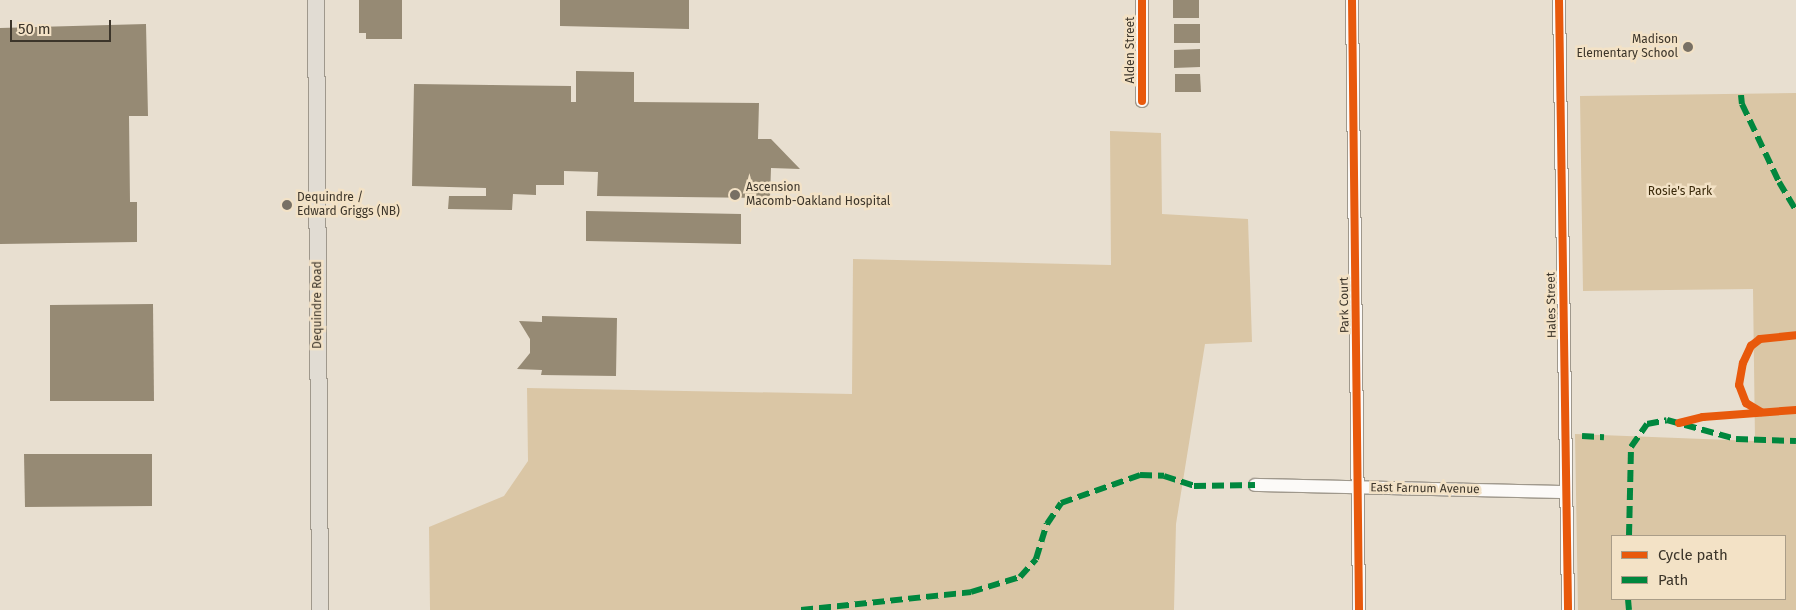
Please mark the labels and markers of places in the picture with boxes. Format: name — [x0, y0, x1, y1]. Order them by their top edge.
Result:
place label: Madison Elementary School — [1576, 33, 1678, 61]
marker: Madison Elementary School — [1682, 41, 1694, 53]
place label: Ascension Macomb-Oakland Hospital — [746, 181, 890, 209]
marker: Ascension Macomb-Oakland Hospital — [728, 188, 742, 202]
place label: Dequindre / Edward Griggs (NB) — [297, 191, 400, 219]
marker: Dequindre / Edward Griggs (NB) — [281, 199, 293, 211]

